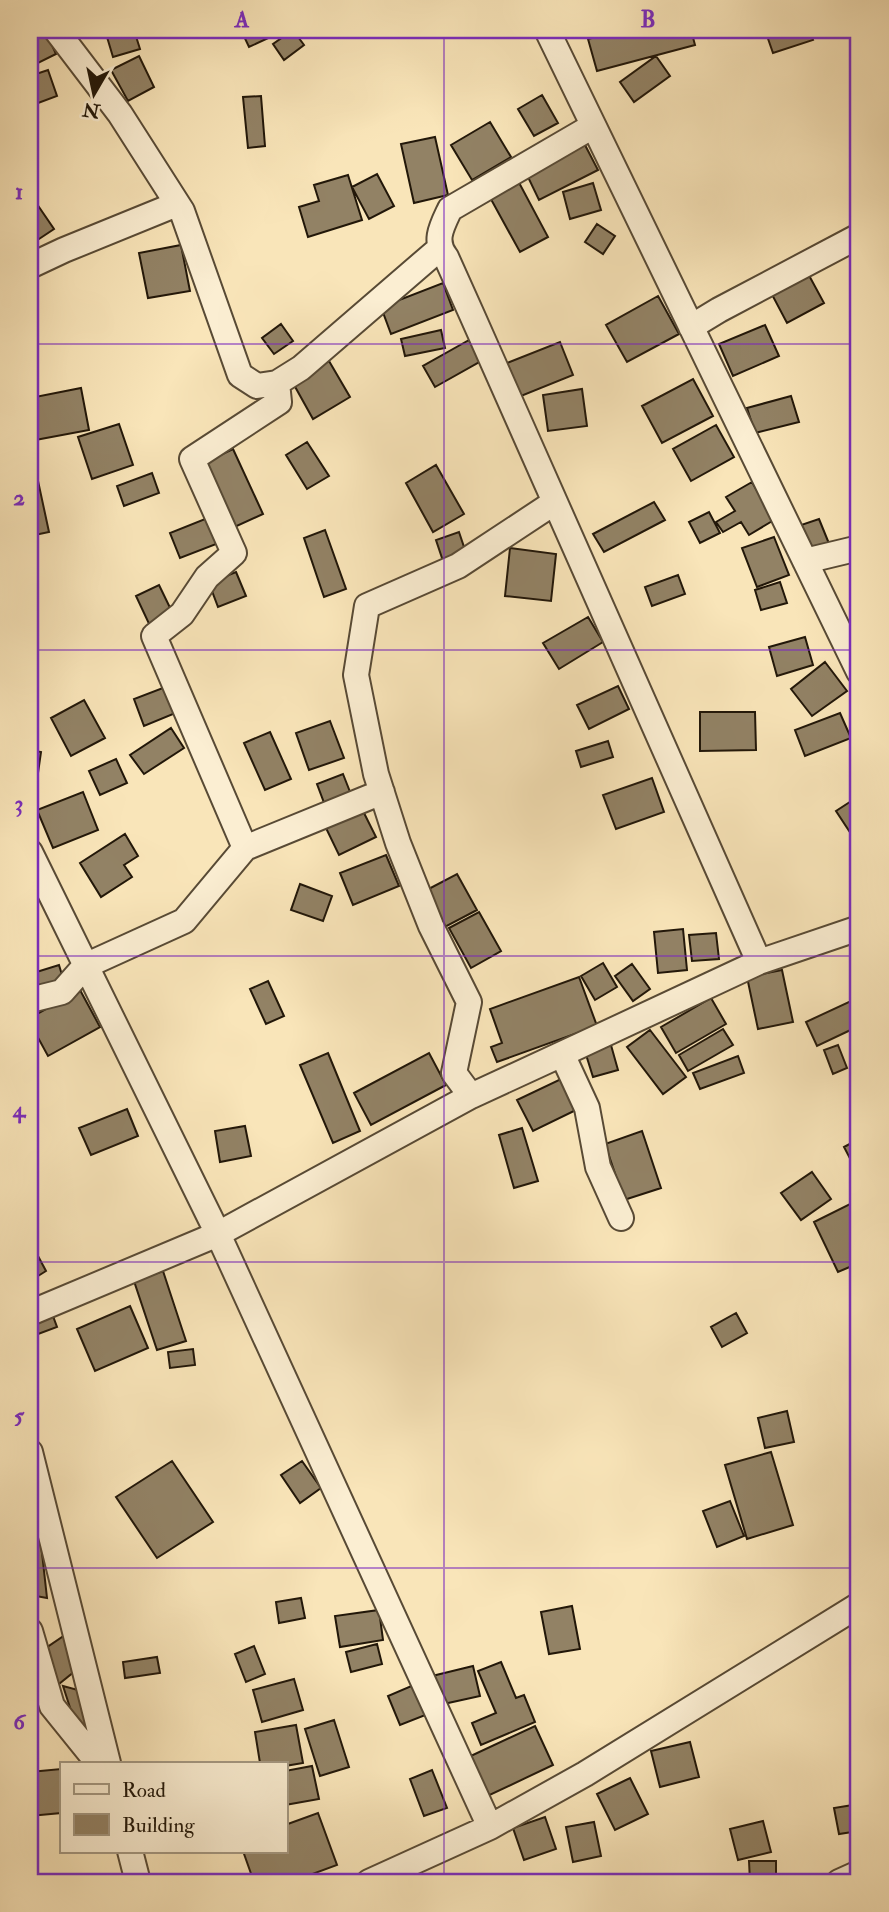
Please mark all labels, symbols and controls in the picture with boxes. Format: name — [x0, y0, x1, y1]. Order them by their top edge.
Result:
text: A — [234, 5, 250, 34]
text: B — [640, 5, 656, 34]
north arrow — [60, 60, 130, 130]
text: N — [80, 96, 103, 123]
text: 1 — [15, 177, 23, 206]
text: 2 — [13, 483, 25, 512]
text: 3 — [15, 789, 23, 818]
text: 4 — [12, 1095, 27, 1124]
text: 5 — [14, 1401, 25, 1430]
text: 6 — [13, 1707, 27, 1736]
legend — [60, 1762, 287, 1853]
text: Road — [122, 1777, 167, 1804]
text: Building — [122, 1812, 195, 1839]

